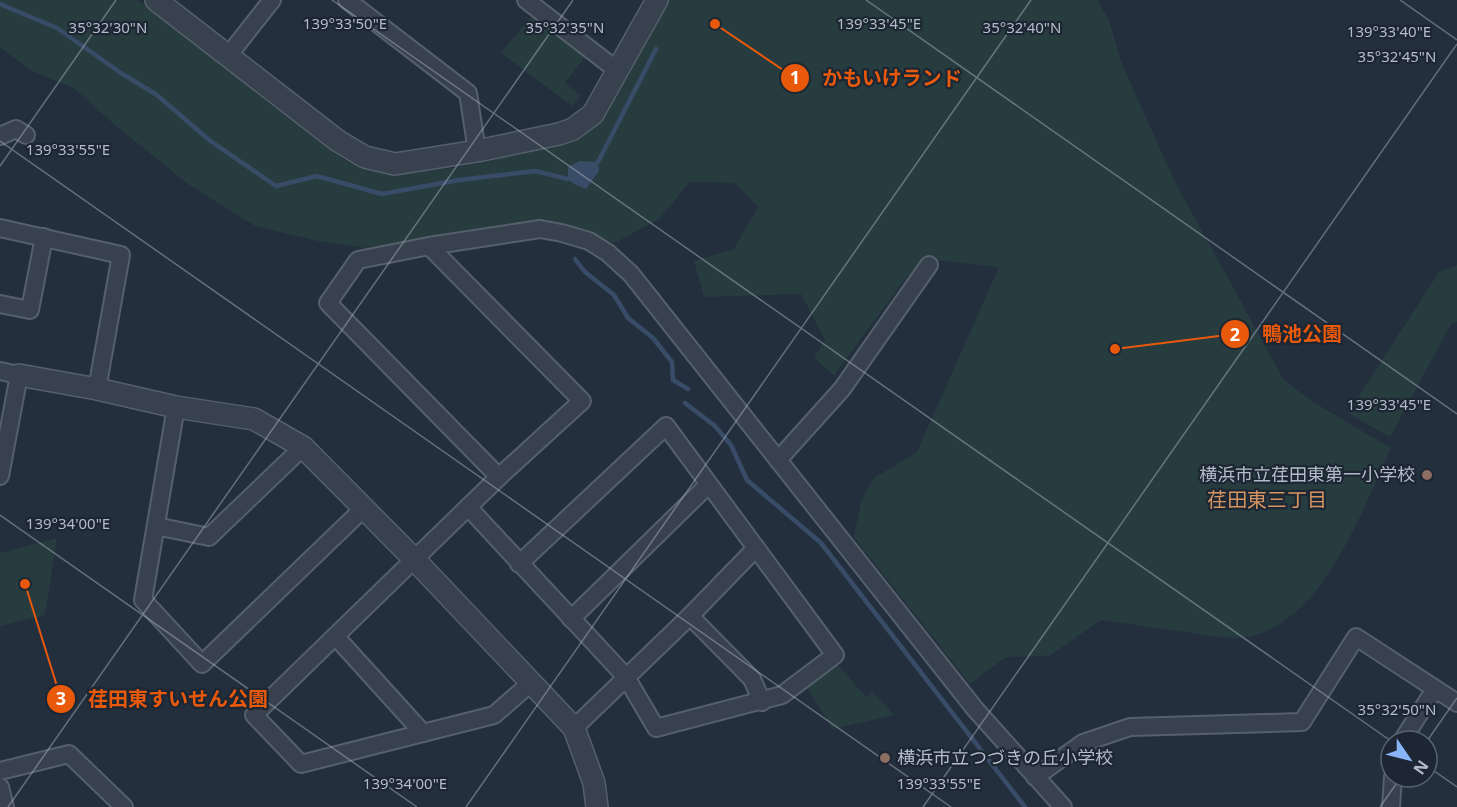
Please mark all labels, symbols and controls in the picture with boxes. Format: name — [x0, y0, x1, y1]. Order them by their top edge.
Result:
text: 139°33'50"E — [303, 13, 387, 33]
text: 139°33'45"E — [837, 13, 921, 33]
text: 35°32'30"N — [69, 17, 147, 37]
text: 35°32'35"N — [526, 17, 604, 37]
text: 35°32'40"N — [983, 17, 1061, 37]
text: 139°33'40"E — [1347, 21, 1431, 41]
text: 35°32'45"N — [1358, 46, 1436, 66]
callout: かもいけランド — [780, 59, 974, 97]
text: かもいけランド — [822, 64, 962, 91]
text: 1 — [790, 65, 800, 89]
text: 139°33'55"E — [26, 139, 110, 159]
callout: 鴨池公園 — [1220, 315, 1354, 353]
text: 鴨池公園 — [1262, 320, 1342, 347]
text: 2 — [1230, 322, 1240, 346]
text: 139°33'45"E — [1347, 394, 1431, 414]
place label: 横浜市立荏田東第一小学校 — [1199, 462, 1415, 486]
marker: 横浜市立荏田東第一小学校 — [1420, 468, 1434, 482]
district label: 荏田東三丁目 — [1207, 486, 1327, 513]
text: 139°34'00"E — [26, 513, 110, 533]
callout: 荏田東すいせん公園 — [46, 680, 280, 718]
text: 荏田東すいせん公園 — [88, 685, 268, 712]
text: 3 — [56, 686, 66, 710]
text: 35°32'50"N — [1358, 699, 1436, 719]
north arrow — [1379, 729, 1439, 789]
place label: 横浜市立つづきの丘小学校 — [897, 745, 1113, 769]
marker: 横浜市立つづきの丘小学校 — [878, 751, 892, 765]
text: N — [1409, 756, 1434, 779]
text: 139°34'00"E — [363, 773, 447, 793]
text: 139°33'55"E — [897, 773, 981, 793]

